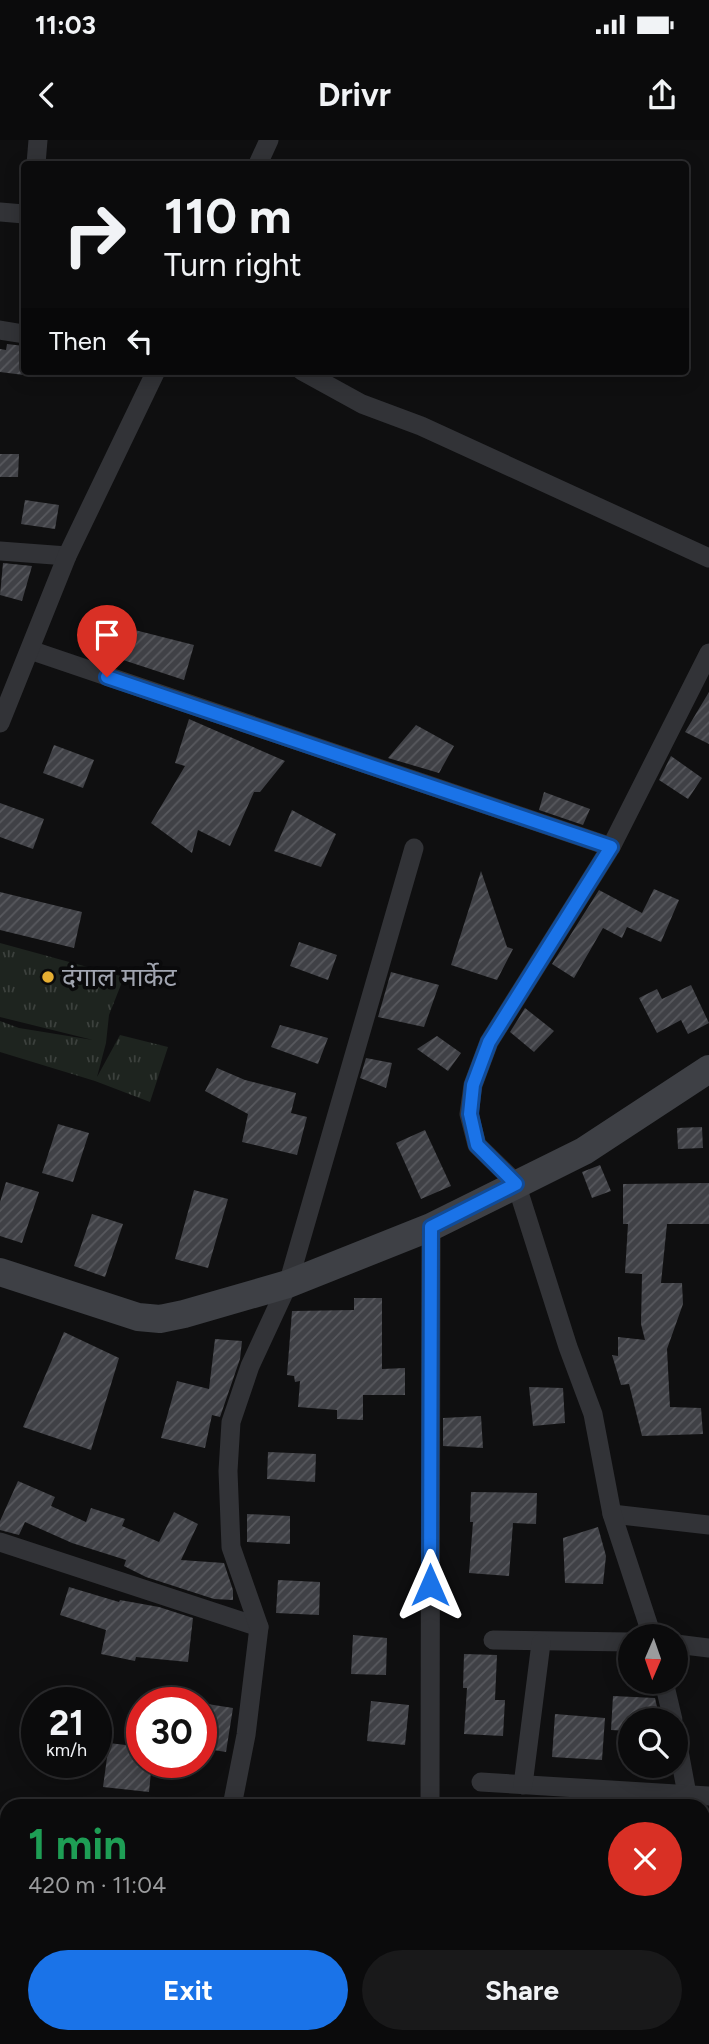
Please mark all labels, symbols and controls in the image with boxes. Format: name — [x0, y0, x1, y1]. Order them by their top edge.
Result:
text: 11:03 — [35, 9, 96, 41]
icon: back — [28, 76, 66, 114]
text: Drivr — [318, 76, 391, 114]
icon: share — [643, 76, 681, 114]
text: 110 m — [164, 186, 292, 245]
icon: right — [49, 189, 140, 280]
text: Turn right — [164, 246, 302, 284]
icon: left — [121, 322, 159, 360]
text: Then — [49, 325, 107, 357]
pin — [77, 605, 137, 677]
icon: arrive — [88, 616, 126, 654]
place label: दंगाल मार्केट — [62, 961, 177, 993]
marker: दंगाल मार्केट — [40, 969, 56, 985]
position arrow — [393, 1548, 467, 1622]
north arrow — [618, 1624, 688, 1694]
map controls — [618, 1624, 688, 1778]
speed limit sign: 30 — [126, 1687, 217, 1778]
text: 21 — [49, 1702, 84, 1744]
button: search — [618, 1708, 688, 1778]
text: km/h — [46, 1739, 87, 1761]
text: 1 min — [28, 1819, 127, 1870]
button: close — [608, 1822, 682, 1896]
text: 420 m · 11:04 — [28, 1871, 166, 1899]
button: Exit — [28, 1950, 348, 2030]
button: Share — [362, 1950, 682, 2030]

